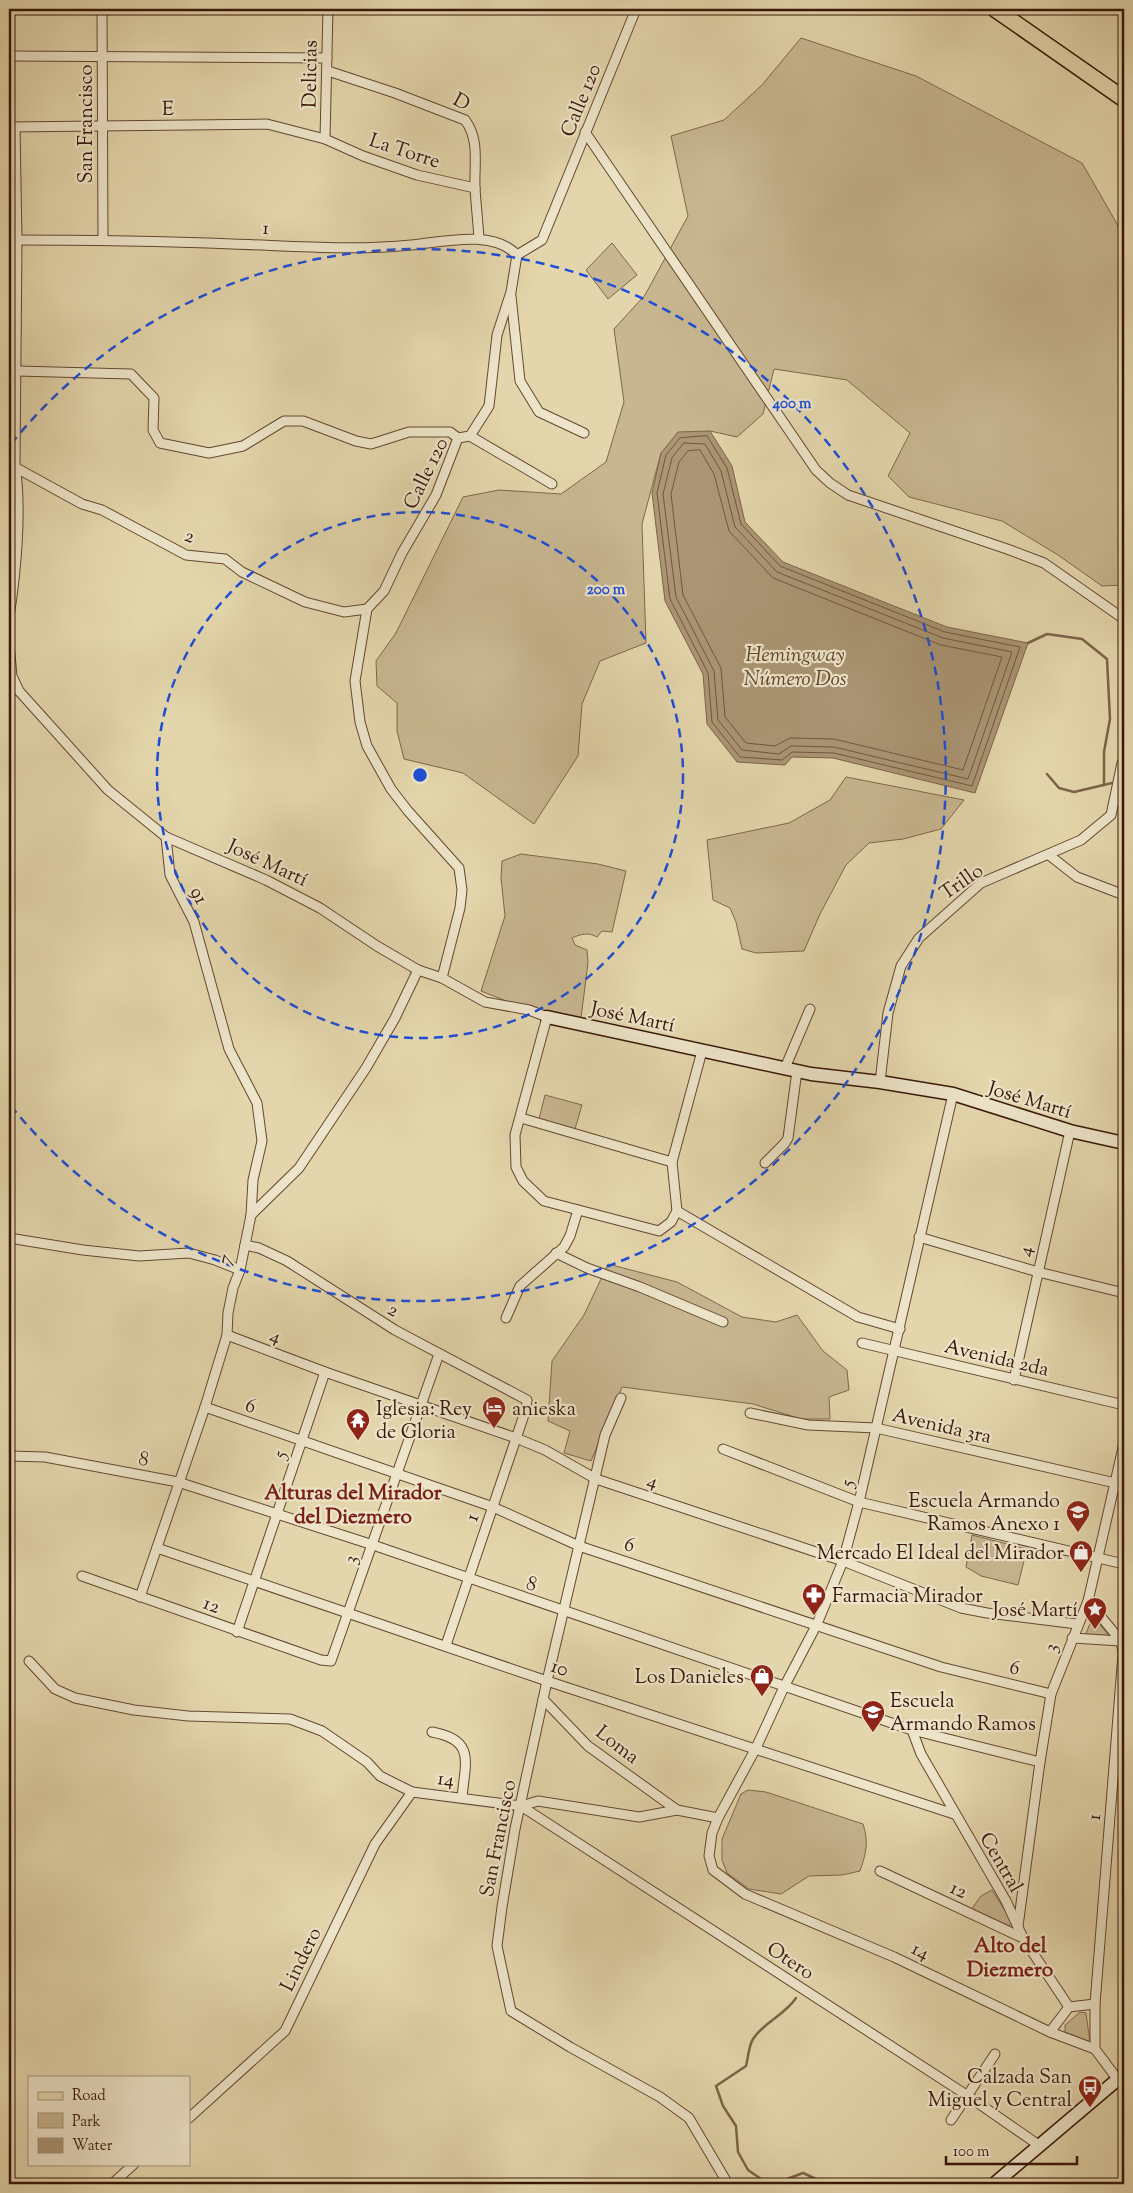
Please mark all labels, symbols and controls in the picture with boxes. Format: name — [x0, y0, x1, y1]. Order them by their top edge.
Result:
street label: Delicias — [296, 40, 327, 108]
street label: Calle 120 — [555, 60, 610, 142]
street label: San Francisco — [73, 64, 102, 183]
street label: D — [447, 87, 475, 120]
street label: E — [162, 96, 174, 125]
street label: La Torre — [365, 127, 443, 177]
street label: 1 — [262, 215, 270, 244]
text: 400 m — [772, 394, 812, 415]
street label: Calle 120 — [397, 433, 457, 515]
street label: 2 — [180, 522, 199, 553]
text: 200 m — [587, 580, 626, 601]
water label: Hemingway Número Dos — [743, 641, 847, 695]
centre of rings — [411, 766, 429, 784]
street label: José Martí — [221, 833, 312, 896]
street label: Trillo — [935, 858, 990, 909]
street label: 91 — [181, 882, 215, 910]
street label: José Martí — [587, 995, 678, 1042]
street label: José Martí — [983, 1075, 1075, 1128]
street label: 4 — [1011, 1243, 1042, 1260]
street label: 7 — [211, 1251, 242, 1268]
street label: 2 — [381, 1296, 404, 1326]
street label: 4 — [265, 1322, 285, 1353]
street label: Avenida 2da — [941, 1333, 1052, 1386]
street label: 6 — [241, 1392, 260, 1423]
hotel icon: anieska — [481, 1395, 507, 1429]
place label: Iglesia: Rey de Gloria — [376, 1396, 472, 1448]
place label: anieska — [512, 1396, 576, 1425]
street label: Avenida 3ra — [889, 1402, 994, 1453]
temple icon: Iglesia: Rey de Gloria — [345, 1407, 371, 1441]
street label: 8 — [136, 1445, 151, 1476]
street label: 5 — [266, 1447, 296, 1463]
street label: 4 — [643, 1467, 662, 1498]
street label: 5 — [833, 1477, 863, 1491]
district label: Alturas del Mirador del Diezmero — [264, 1479, 442, 1533]
place label: Escuela Armando Ramos Anexo 1 — [908, 1488, 1060, 1540]
school or university icon: Escuela Armando Ramos Anexo 1 — [1065, 1499, 1091, 1533]
street label: 1 — [459, 1510, 488, 1526]
street label: 6 — [620, 1531, 638, 1562]
shop icon: Mercado El Ideal del Mirador — [1068, 1539, 1094, 1573]
place label: Mercado El Ideal del Mirador — [817, 1540, 1064, 1569]
street label: 3 — [337, 1551, 367, 1568]
street label: 8 — [522, 1570, 541, 1601]
pharmacy icon: Farmacia Mirador — [801, 1582, 827, 1616]
place label: Farmacia Mirador — [832, 1583, 983, 1612]
street label: 12 — [199, 1590, 224, 1623]
place icon: José Martí — [1082, 1596, 1108, 1630]
place label: José Martí — [991, 1597, 1078, 1626]
street label: 3 — [1037, 1639, 1067, 1657]
street label: 10 — [547, 1653, 572, 1686]
street label: 6 — [1006, 1654, 1023, 1685]
shop icon: Los Danieles — [749, 1663, 775, 1697]
place label: Los Danieles — [635, 1664, 744, 1693]
place label: Escuela Armando Ramos — [890, 1688, 1036, 1740]
school or university icon: Escuela Armando Ramos — [860, 1699, 886, 1733]
street label: Loma — [588, 1720, 645, 1772]
street label: 14 — [436, 1765, 456, 1796]
street label: San Francisco — [474, 1777, 525, 1900]
street label: 1 — [1081, 1812, 1110, 1822]
street label: Central — [971, 1828, 1029, 1899]
street label: 12 — [944, 1875, 971, 1908]
street label: Lindero — [274, 1923, 330, 1997]
district label: Alto del Diezmero — [967, 1932, 1054, 1986]
street label: Otero — [760, 1936, 819, 1988]
street label: 14 — [906, 1936, 934, 1969]
place label: Calzada San Miguel y Central — [928, 2064, 1072, 2116]
bus stop icon: Calzada San Miguel y Central — [1077, 2074, 1103, 2108]
legend — [28, 2076, 190, 2166]
text: Road — [72, 2086, 106, 2107]
text: Park — [72, 2112, 101, 2133]
scale bar — [946, 2133, 1077, 2165]
text: Water — [72, 2136, 113, 2157]
text: 100 m — [953, 2142, 990, 2163]

